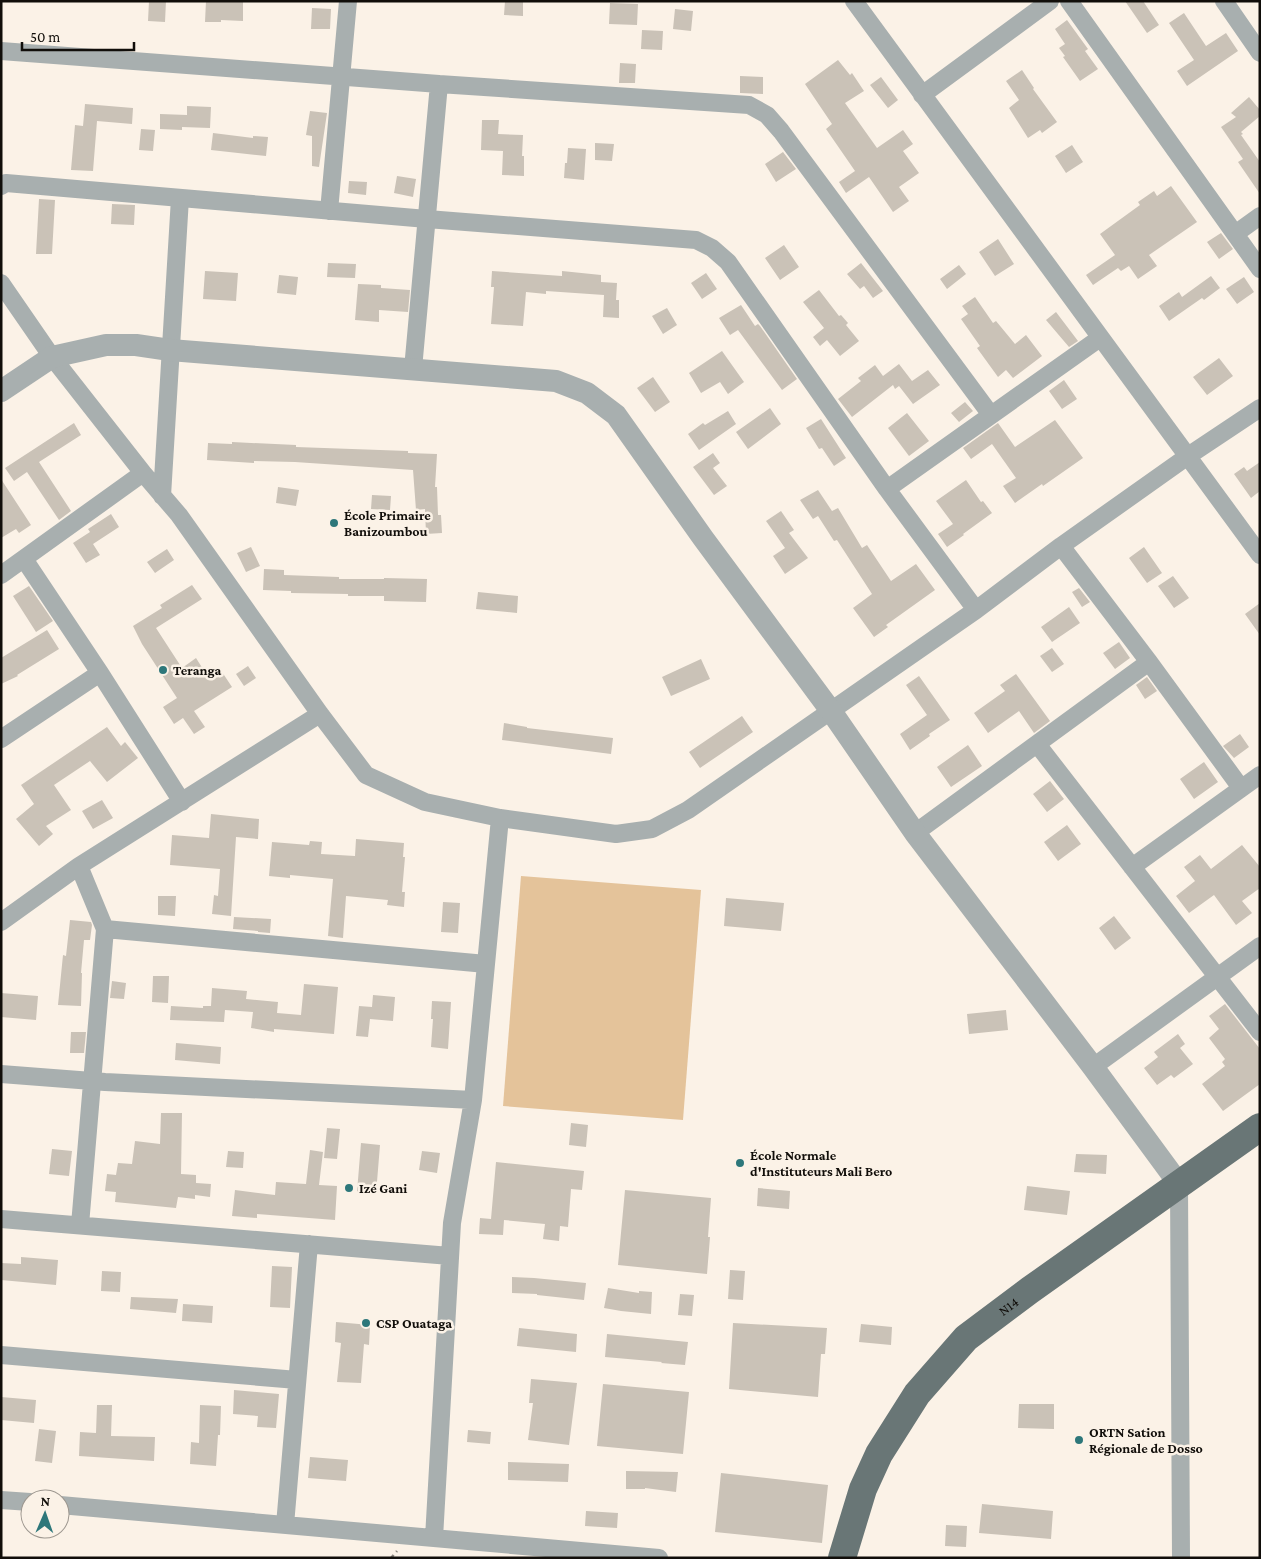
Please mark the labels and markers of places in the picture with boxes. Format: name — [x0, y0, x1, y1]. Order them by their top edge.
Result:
place label: École Primaire Banizoumbou — [344, 507, 431, 539]
marker: École Primaire Banizoumbou — [328, 517, 340, 529]
place label: Teranga — [173, 662, 222, 678]
marker: Teranga — [157, 664, 169, 676]
place label: École Normale d'Instituteurs Mali Bero — [750, 1147, 892, 1179]
marker: École Normale d'Instituteurs Mali Bero — [734, 1157, 746, 1169]
place label: Izé Gani — [359, 1180, 407, 1196]
marker: Izé Gani — [343, 1182, 355, 1194]
place label: CSP Ouataga — [376, 1315, 452, 1331]
marker: CSP Ouataga — [360, 1317, 372, 1329]
place label: ORTN Sation Régionale de Dosso — [1089, 1424, 1203, 1456]
marker: ORTN Sation Régionale de Dosso — [1073, 1434, 1085, 1446]

